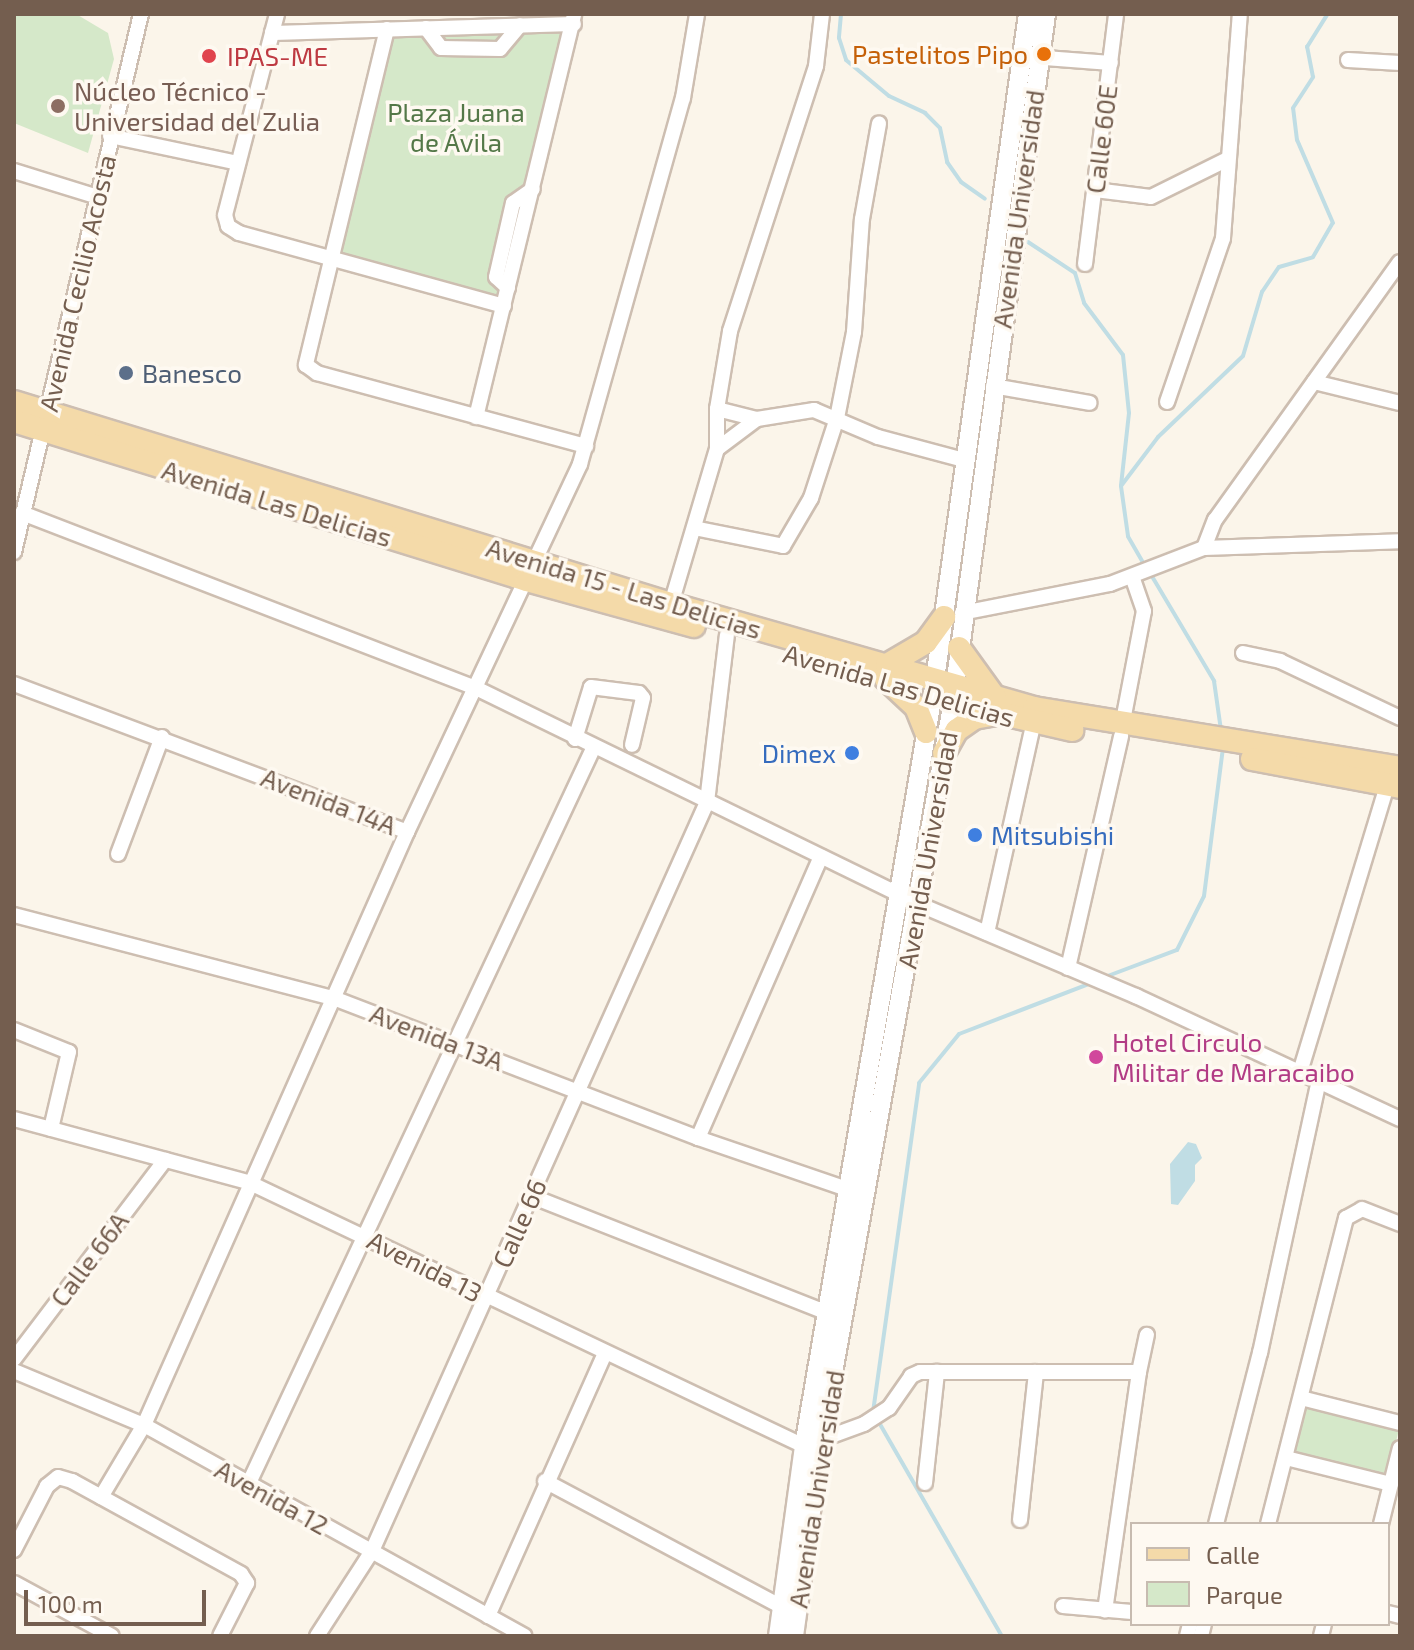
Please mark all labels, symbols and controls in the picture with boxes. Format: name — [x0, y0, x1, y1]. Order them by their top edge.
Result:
place label: Pastelitos Pipo — [852, 38, 1028, 70]
place label: IPAS-ME — [227, 40, 328, 72]
marker: IPAS-ME — [198, 45, 220, 67]
marker: Pastelitos Pipo — [1035, 45, 1053, 63]
place label: Núcleo Técnico - Universidad del Zulia — [74, 75, 321, 136]
street label: Calle 60E — [1079, 83, 1123, 195]
street label: Avenida Universidad — [986, 88, 1050, 330]
park label: Plaza Juana de Ávila — [387, 96, 525, 158]
marker: Núcleo Técnico - Universidad del Zulia — [49, 97, 67, 115]
street label: Avenida Cecilio Acosta — [32, 151, 122, 415]
place label: Banesco — [142, 357, 242, 389]
marker: Banesco — [117, 364, 135, 382]
street label: Avenida Las Delicias — [158, 453, 396, 553]
street label: Avenida 15 - Las Delicias — [483, 531, 765, 645]
street label: Avenida Las Delicias — [780, 637, 1018, 733]
street label: Avenida Universidad — [891, 729, 963, 971]
place label: Dimex — [762, 737, 836, 769]
marker: Dimex — [843, 744, 861, 762]
street label: Avenida 14A — [257, 761, 401, 841]
place label: Mitsubishi — [991, 819, 1114, 851]
marker: Mitsubishi — [966, 826, 984, 844]
street label: Avenida 13A — [366, 997, 508, 1077]
place label: Hotel Circulo Militar de Maracaibo — [1112, 1026, 1355, 1088]
marker: Hotel Circulo Militar de Maracaibo — [1087, 1048, 1105, 1066]
street label: Calle 66 — [486, 1174, 552, 1272]
street label: Calle 66A — [43, 1206, 135, 1312]
street label: Avenida 13 — [362, 1224, 488, 1308]
street label: Avenida Universidad — [782, 1368, 850, 1610]
street label: Avenida 12 — [210, 1453, 334, 1541]
legend — [1130, 1522, 1390, 1626]
text: Calle — [1206, 1540, 1260, 1569]
scale bar — [28, 1574, 210, 1624]
text: Parque — [1206, 1580, 1283, 1609]
text: 100 m — [38, 1589, 103, 1618]

